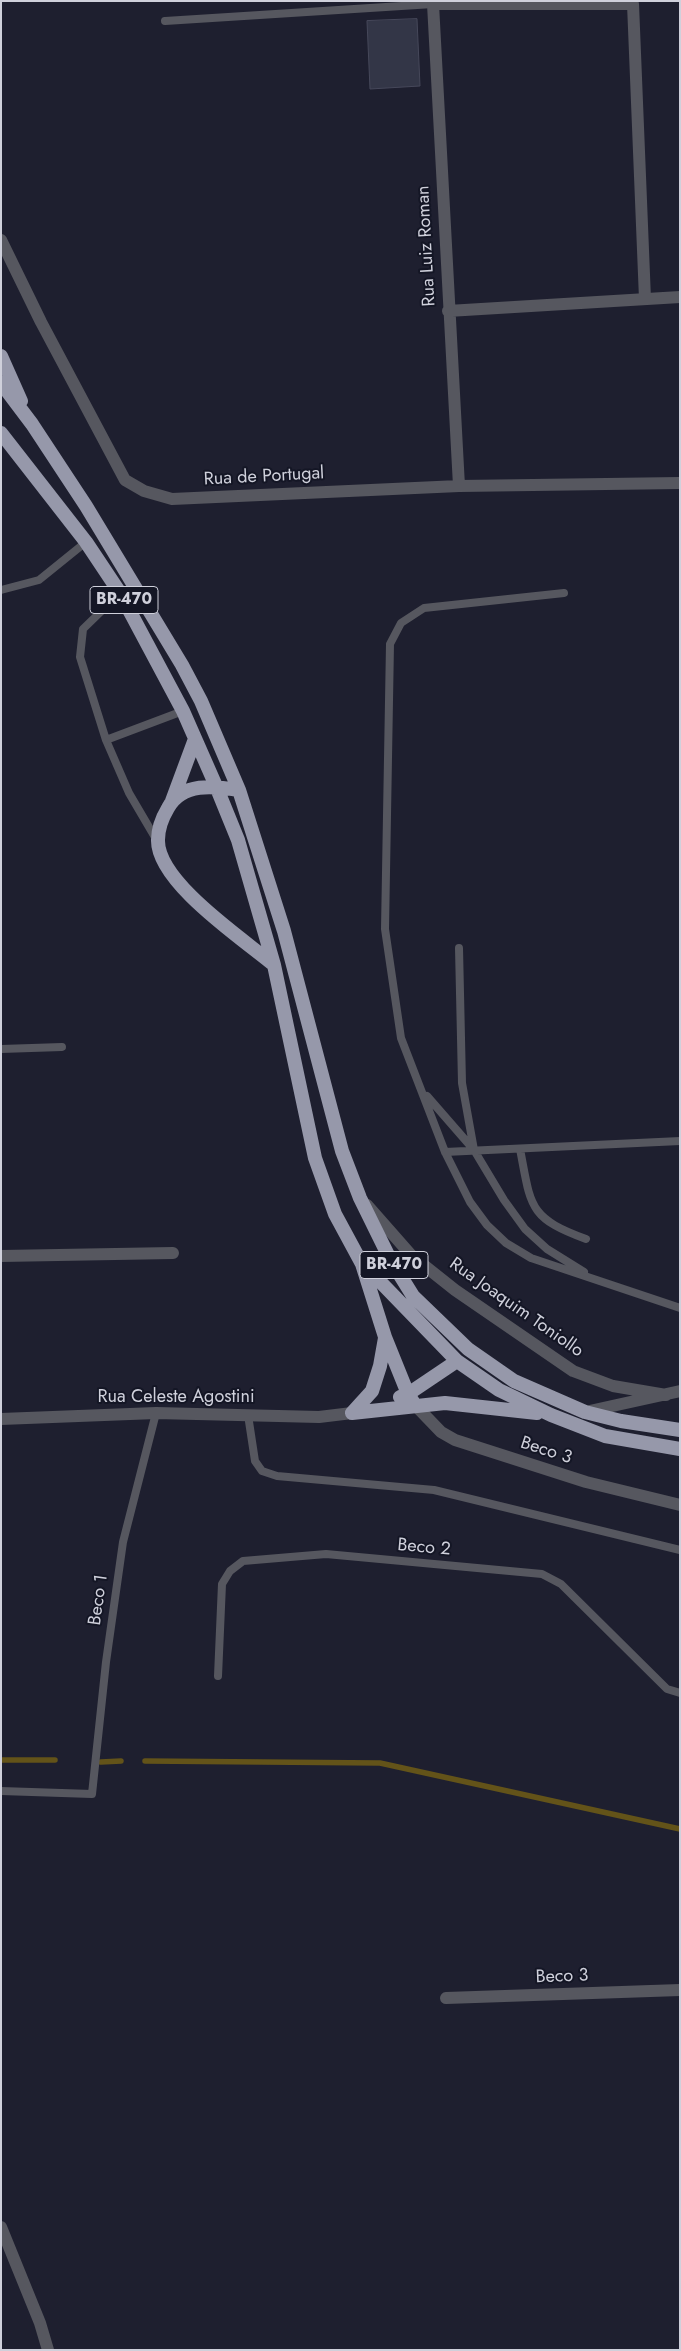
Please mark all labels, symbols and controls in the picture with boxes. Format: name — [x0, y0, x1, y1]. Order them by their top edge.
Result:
street label: Rua Luiz Roman — [413, 185, 441, 307]
street label: Rua de Portugal — [203, 463, 325, 491]
road number: BR-470 — [90, 586, 158, 614]
road number: BR-470 — [360, 1252, 428, 1278]
street label: Rua Joaquim Toniollo — [445, 1254, 587, 1362]
street label: Rua Celeste Agostini — [97, 1387, 255, 1409]
street label: Beco 3 — [517, 1433, 575, 1469]
street label: Beco 2 — [396, 1535, 452, 1561]
street label: Beco 1 — [85, 1573, 113, 1627]
street label: Beco 3 — [535, 1965, 589, 1989]

